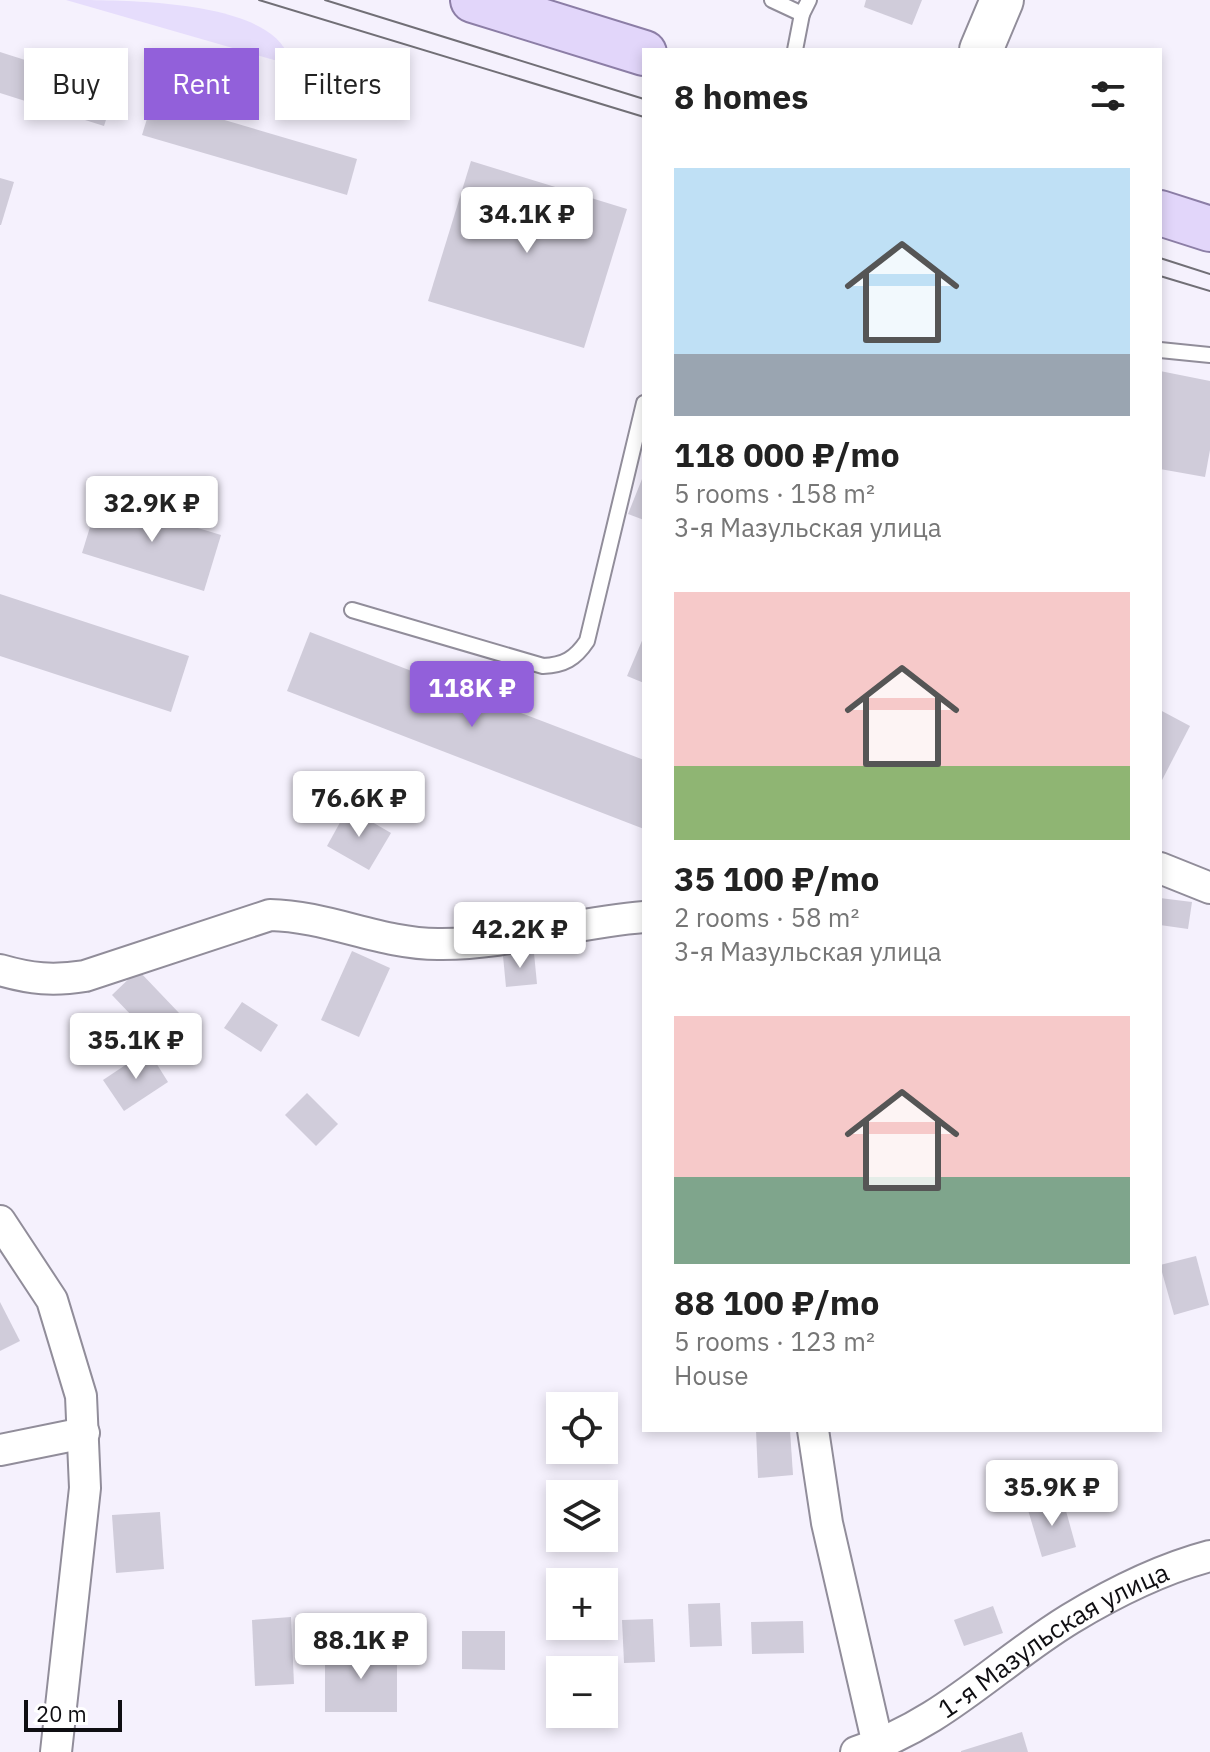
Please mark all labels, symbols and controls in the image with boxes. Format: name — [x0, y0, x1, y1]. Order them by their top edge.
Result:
chip: Buy — [24, 48, 128, 120]
chip: Rent — [144, 48, 259, 120]
chip: Filters — [275, 48, 410, 120]
text: 8 homes — [674, 74, 809, 118]
icon: filters — [1086, 74, 1130, 118]
pin: 34.1K ₽ — [453, 187, 601, 255]
text: 34.1K ₽ — [479, 196, 575, 230]
icon: home — [830, 220, 974, 364]
text: 118 000 ₽/mo — [674, 432, 900, 476]
pin: 32.9K ₽ — [78, 476, 226, 544]
text: 5 rooms · 158 m² — [674, 476, 875, 510]
text: 32.9K ₽ — [104, 485, 200, 519]
text: 3-я Мазульская улица — [674, 510, 942, 544]
icon: home — [830, 644, 974, 788]
pin: 118K ₽ — [407, 661, 537, 729]
text: 118K ₽ — [428, 670, 516, 704]
pin: 76.6K ₽ — [285, 771, 433, 839]
text: 76.6K ₽ — [311, 780, 407, 814]
text: 35 100 ₽/mo — [674, 856, 879, 900]
text: 2 rooms · 58 m² — [674, 900, 859, 934]
pin: 42.2K ₽ — [446, 902, 594, 970]
text: 42.2K ₽ — [472, 911, 568, 945]
text: 3-я Мазульская улица — [674, 934, 942, 968]
pin: 35.1K ₽ — [62, 1013, 210, 1081]
text: 35.1K ₽ — [88, 1022, 184, 1056]
icon: home — [830, 1068, 974, 1212]
text: 88 100 ₽/mo — [674, 1280, 879, 1324]
text: 5 rooms · 123 m² — [674, 1324, 875, 1358]
text: House — [674, 1358, 749, 1392]
map controls — [546, 1392, 618, 1728]
button: locate — [546, 1392, 618, 1464]
pin: 35.9K ₽ — [978, 1460, 1126, 1528]
text: 35.9K ₽ — [1004, 1469, 1100, 1503]
button: layers — [546, 1480, 618, 1552]
street label: 1-я Мазульская улица — [931, 1554, 1174, 1725]
button: + — [546, 1568, 618, 1640]
pin: 88.1K ₽ — [287, 1613, 435, 1681]
text: 88.1K ₽ — [313, 1622, 409, 1656]
button: − — [546, 1656, 618, 1728]
scale bar — [24, 1696, 122, 1732]
text: 20 m — [36, 1699, 87, 1728]

